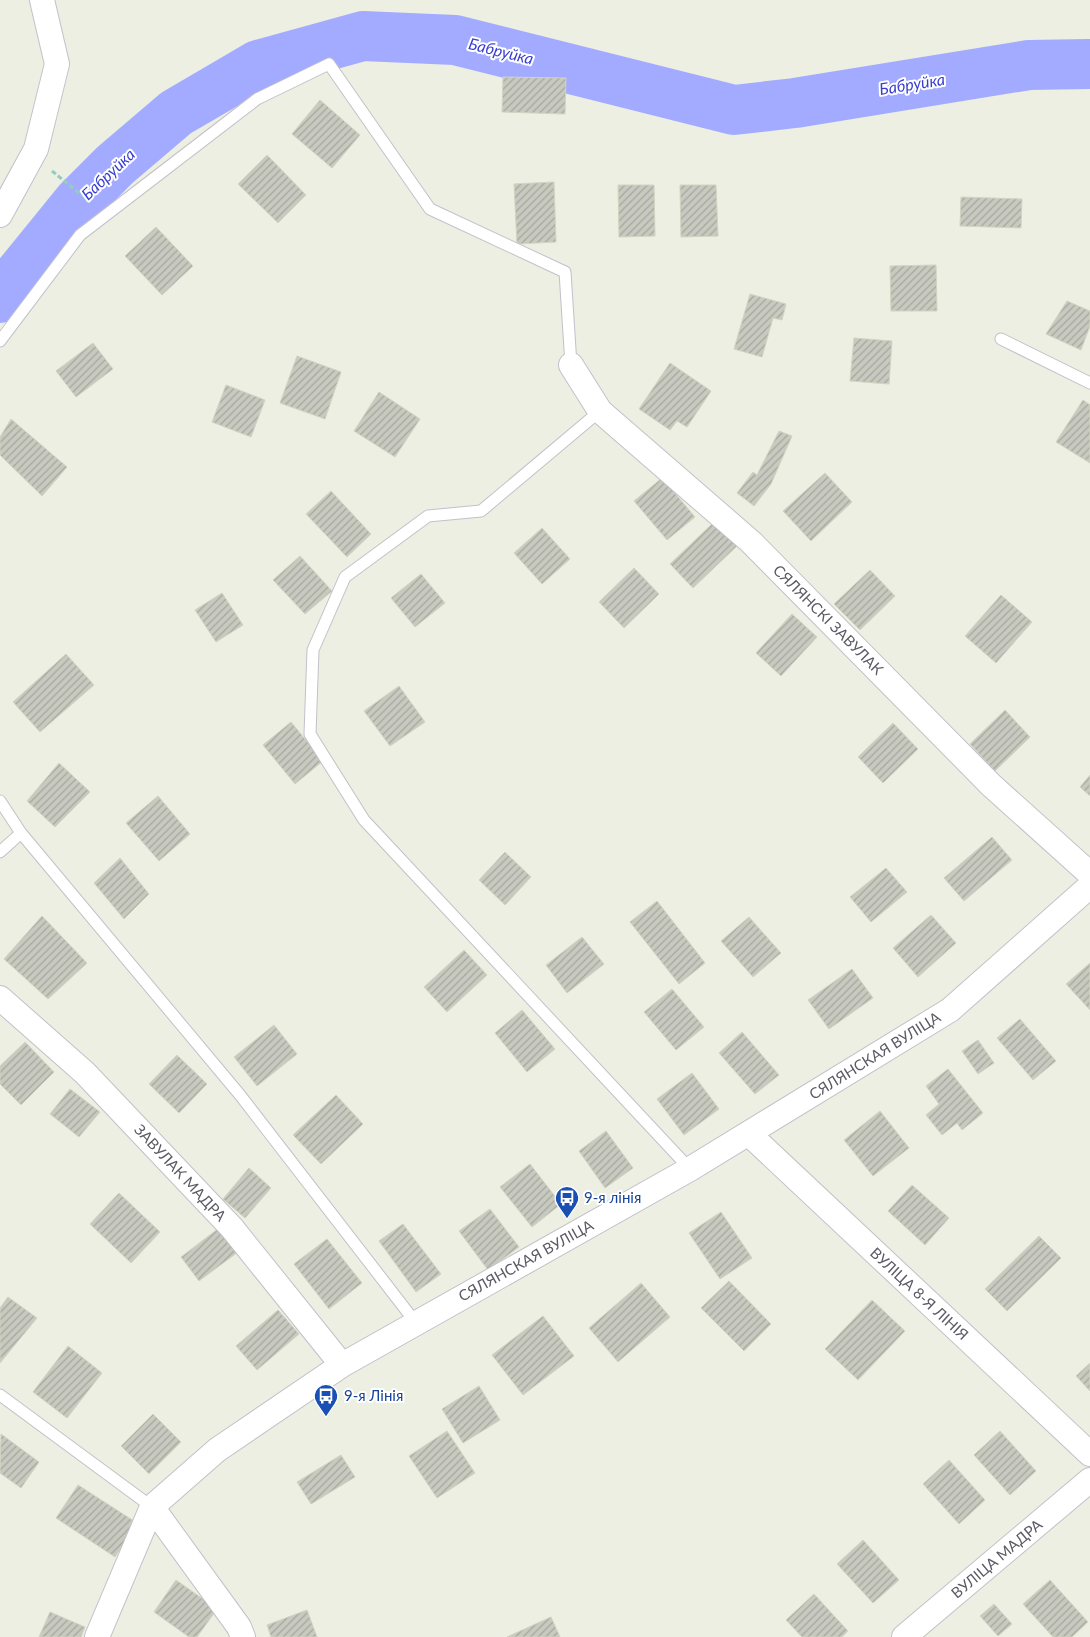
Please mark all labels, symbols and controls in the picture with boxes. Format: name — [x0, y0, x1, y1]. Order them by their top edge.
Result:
water label: Бабруйка — [467, 33, 535, 68]
water label: Бабруйка — [878, 69, 946, 98]
water label: Бабруйка — [77, 144, 138, 203]
street label: СЯЛЯНСКІ ЗАВУЛАК — [770, 561, 887, 678]
street label: СЯЛЯНСКАЯ ВУЛІЦА — [806, 1007, 944, 1103]
street label: ЗАВУЛАК МАДРА — [131, 1120, 231, 1225]
bus stop icon: 9-я лінія — [554, 1185, 580, 1219]
place label: 9-я лінія — [584, 1188, 641, 1206]
street label: СЯЛЯНСКАЯ ВУЛІЦА — [455, 1215, 597, 1305]
street label: ВУЛІЦА 8-Я ЛІНІЯ — [867, 1243, 972, 1343]
bus stop icon: 9-я Лінія — [313, 1383, 339, 1417]
place label: 9-я Лінія — [344, 1386, 403, 1404]
street label: ВУЛІЦА МАДРА — [947, 1514, 1046, 1602]

